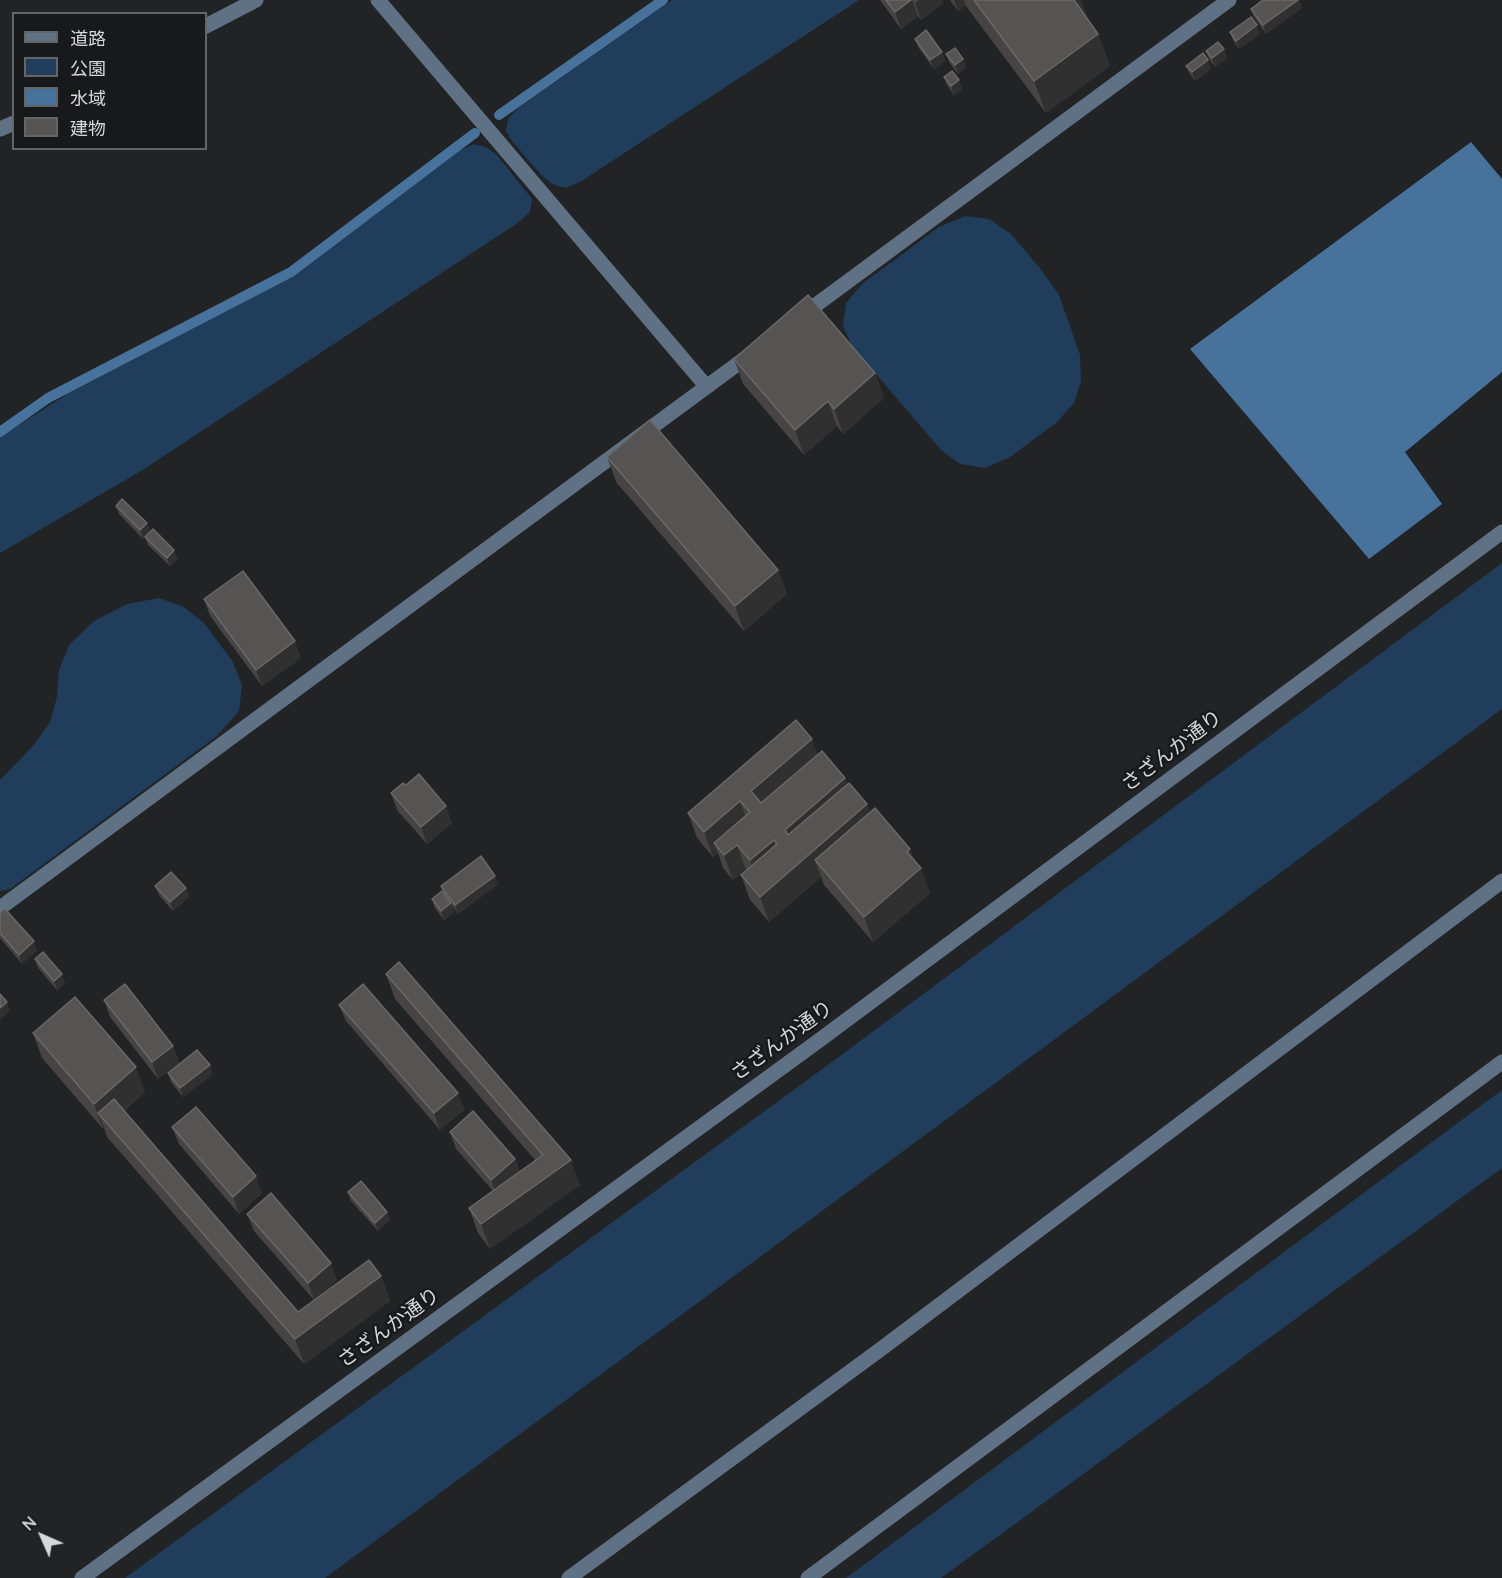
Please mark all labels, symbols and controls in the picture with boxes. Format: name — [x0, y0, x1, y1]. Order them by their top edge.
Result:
legend — [12, 12, 207, 150]
text: 道路 — [70, 27, 106, 50]
text: 公園 — [70, 57, 106, 80]
text: 水域 — [70, 87, 106, 110]
text: 建物 — [70, 117, 106, 140]
street label: さざんか通り — [1117, 705, 1227, 797]
street label: さざんか通り — [726, 996, 838, 1086]
street label: さざんか通り — [333, 1283, 445, 1373]
north arrow — [12, 1506, 72, 1566]
text: N — [18, 1512, 40, 1535]

